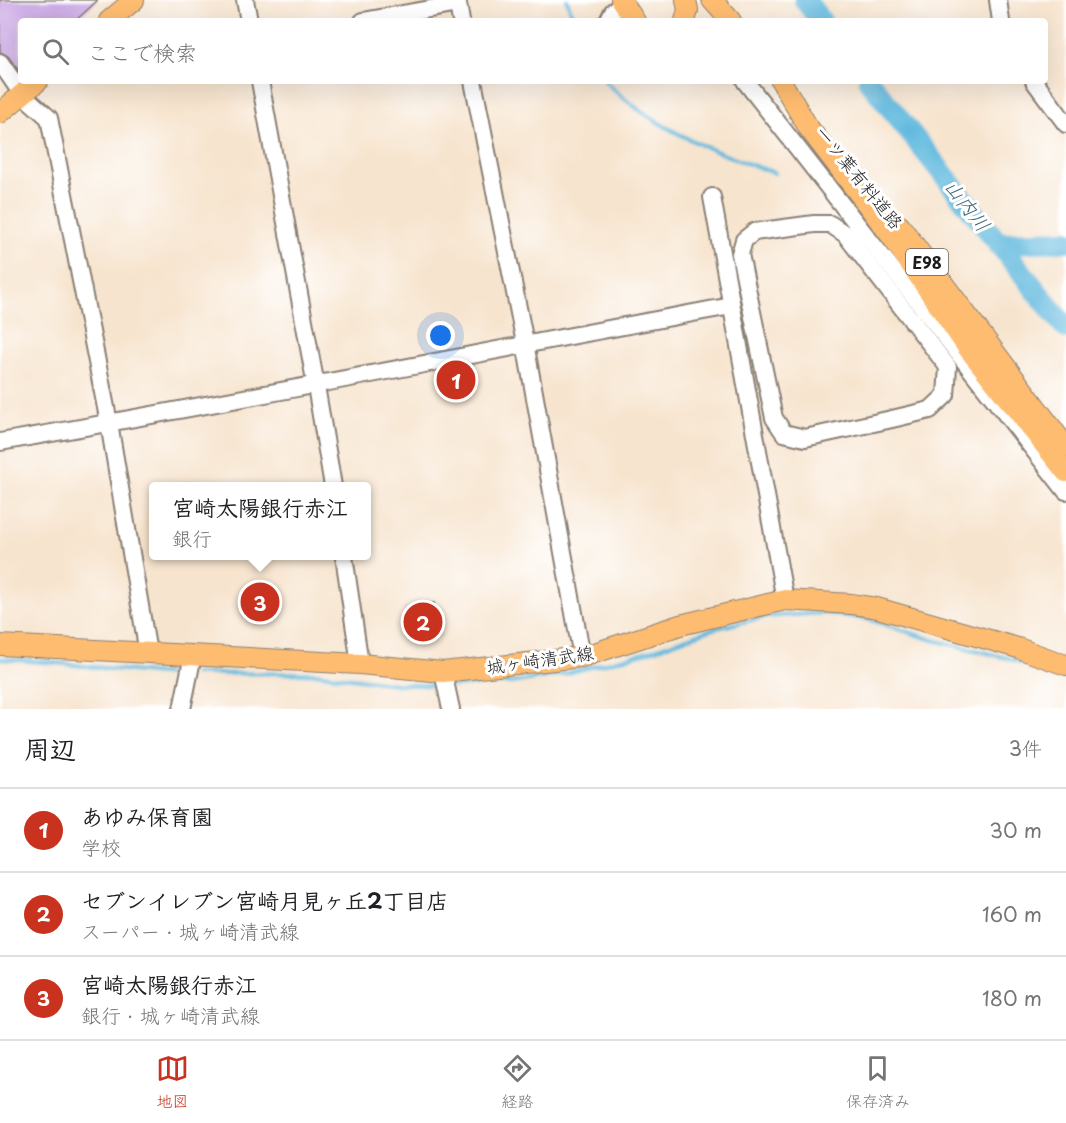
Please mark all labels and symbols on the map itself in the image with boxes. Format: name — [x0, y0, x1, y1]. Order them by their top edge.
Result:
street label: 一ツ葉有料道路 — [810, 120, 910, 234]
water label: 山内川 — [938, 172, 998, 238]
road number: E98 — [906, 249, 948, 275]
your location — [426, 321, 455, 350]
pin: 1 — [436, 358, 476, 403]
pin: 3 — [240, 580, 280, 624]
pin: 2 — [404, 600, 442, 644]
street label: 城ヶ崎清武線 — [485, 638, 595, 680]

